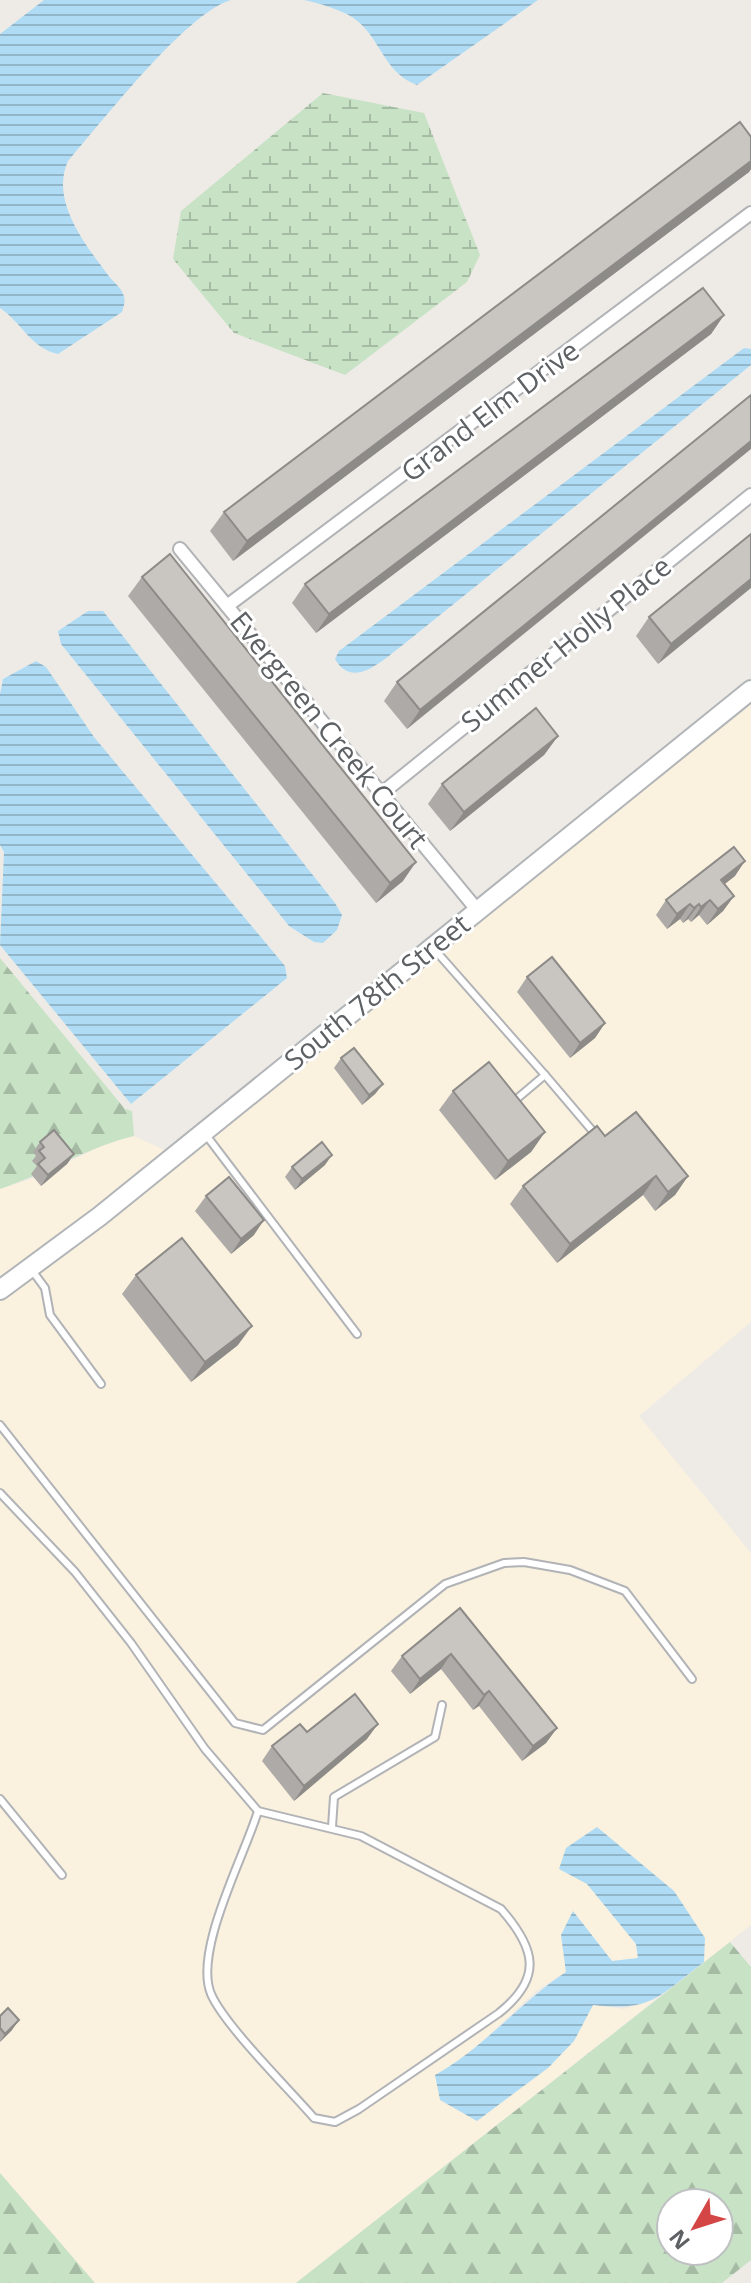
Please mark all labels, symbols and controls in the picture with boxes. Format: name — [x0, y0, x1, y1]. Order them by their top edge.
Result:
street label: Grand Elm Drive — [393, 331, 586, 490]
street label: Summer Holly Place — [452, 547, 678, 740]
street label: Evergreen Creek Court — [222, 603, 437, 856]
street label: South 78th Street — [276, 905, 477, 1078]
north arrow — [655, 2187, 735, 2267]
text: N — [661, 2224, 696, 2257]

